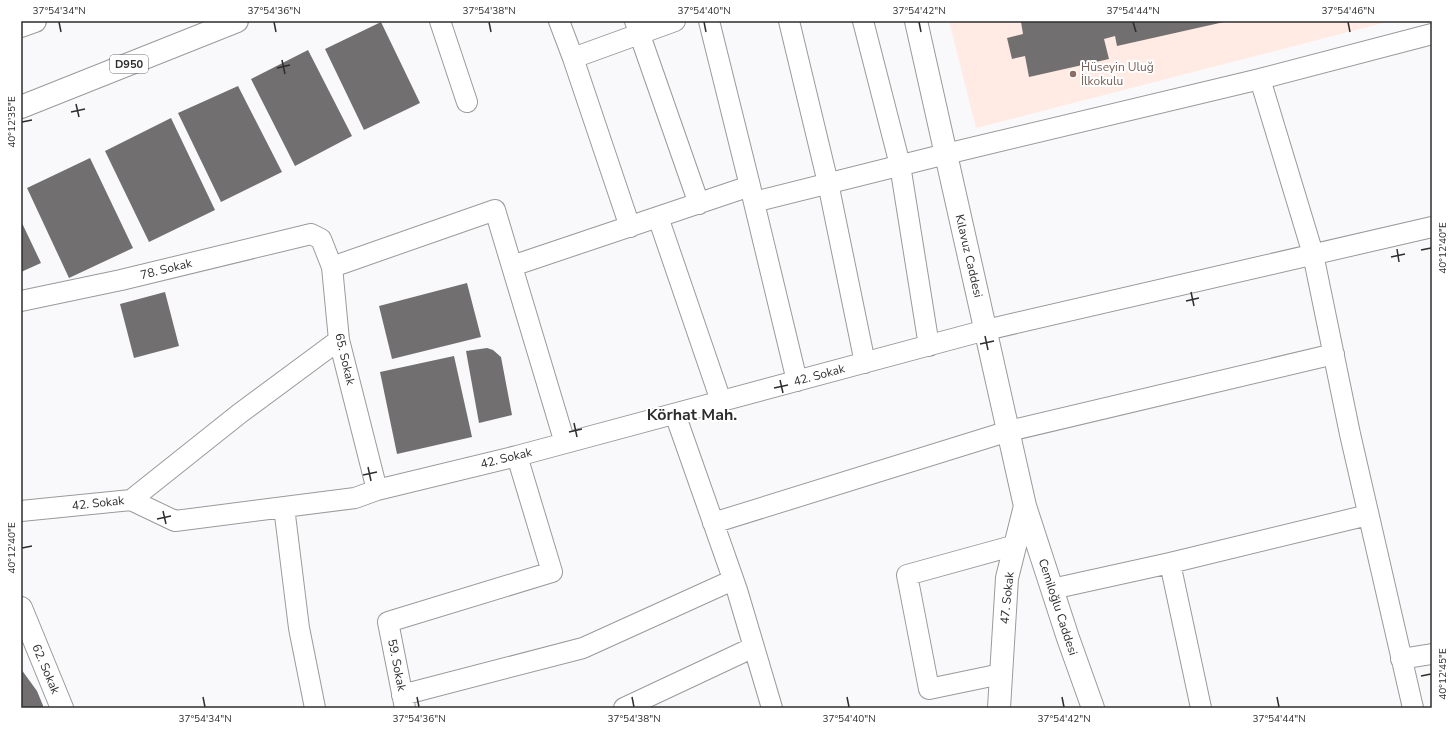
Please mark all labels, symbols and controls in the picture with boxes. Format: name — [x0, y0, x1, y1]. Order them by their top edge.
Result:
text: 37°54'34"N — [32, 4, 86, 18]
text: 37°54'36"N — [247, 4, 301, 18]
text: 37°54'38"N — [462, 4, 516, 18]
text: 37°54'40"N — [677, 4, 731, 18]
text: 37°54'42"N — [892, 4, 946, 18]
text: 37°54'44"N — [1106, 4, 1160, 18]
text: 37°54'46"N — [1321, 4, 1375, 18]
road number: D950 — [110, 55, 148, 73]
place label: Hüseyin Uluğ İlkokulu — [1081, 59, 1154, 89]
marker: Hüseyin Uluğ İlkokulu — [1068, 69, 1078, 79]
text: 40°12'35"E — [5, 96, 19, 148]
street label: Kılavuz Caddesi — [952, 213, 986, 299]
text: 40°12'40"E — [1436, 222, 1450, 274]
street label: 78. Sokak — [139, 255, 194, 283]
street label: 65. Sokak — [331, 332, 359, 387]
street label: 42. Sokak — [792, 360, 847, 390]
district label: Körhat Mah. — [647, 404, 737, 426]
street label: 42. Sokak — [479, 444, 534, 472]
street label: 42. Sokak — [71, 492, 126, 514]
text: 40°12'40"E — [5, 522, 19, 574]
street label: Cemiloğlu Caddesi — [1035, 557, 1081, 657]
street label: 47. Sokak — [996, 570, 1018, 625]
street label: 59. Sokak — [384, 638, 410, 693]
street label: 62. Sokak — [28, 642, 64, 697]
text: 40°12'45"E — [1436, 648, 1450, 700]
text: 37°54'34"N — [178, 712, 232, 726]
text: 37°54'36"N — [392, 712, 446, 726]
text: 37°54'38"N — [607, 712, 661, 726]
text: 37°54'40"N — [822, 712, 876, 726]
text: 37°54'42"N — [1037, 712, 1091, 726]
text: 37°54'44"N — [1252, 712, 1306, 726]

